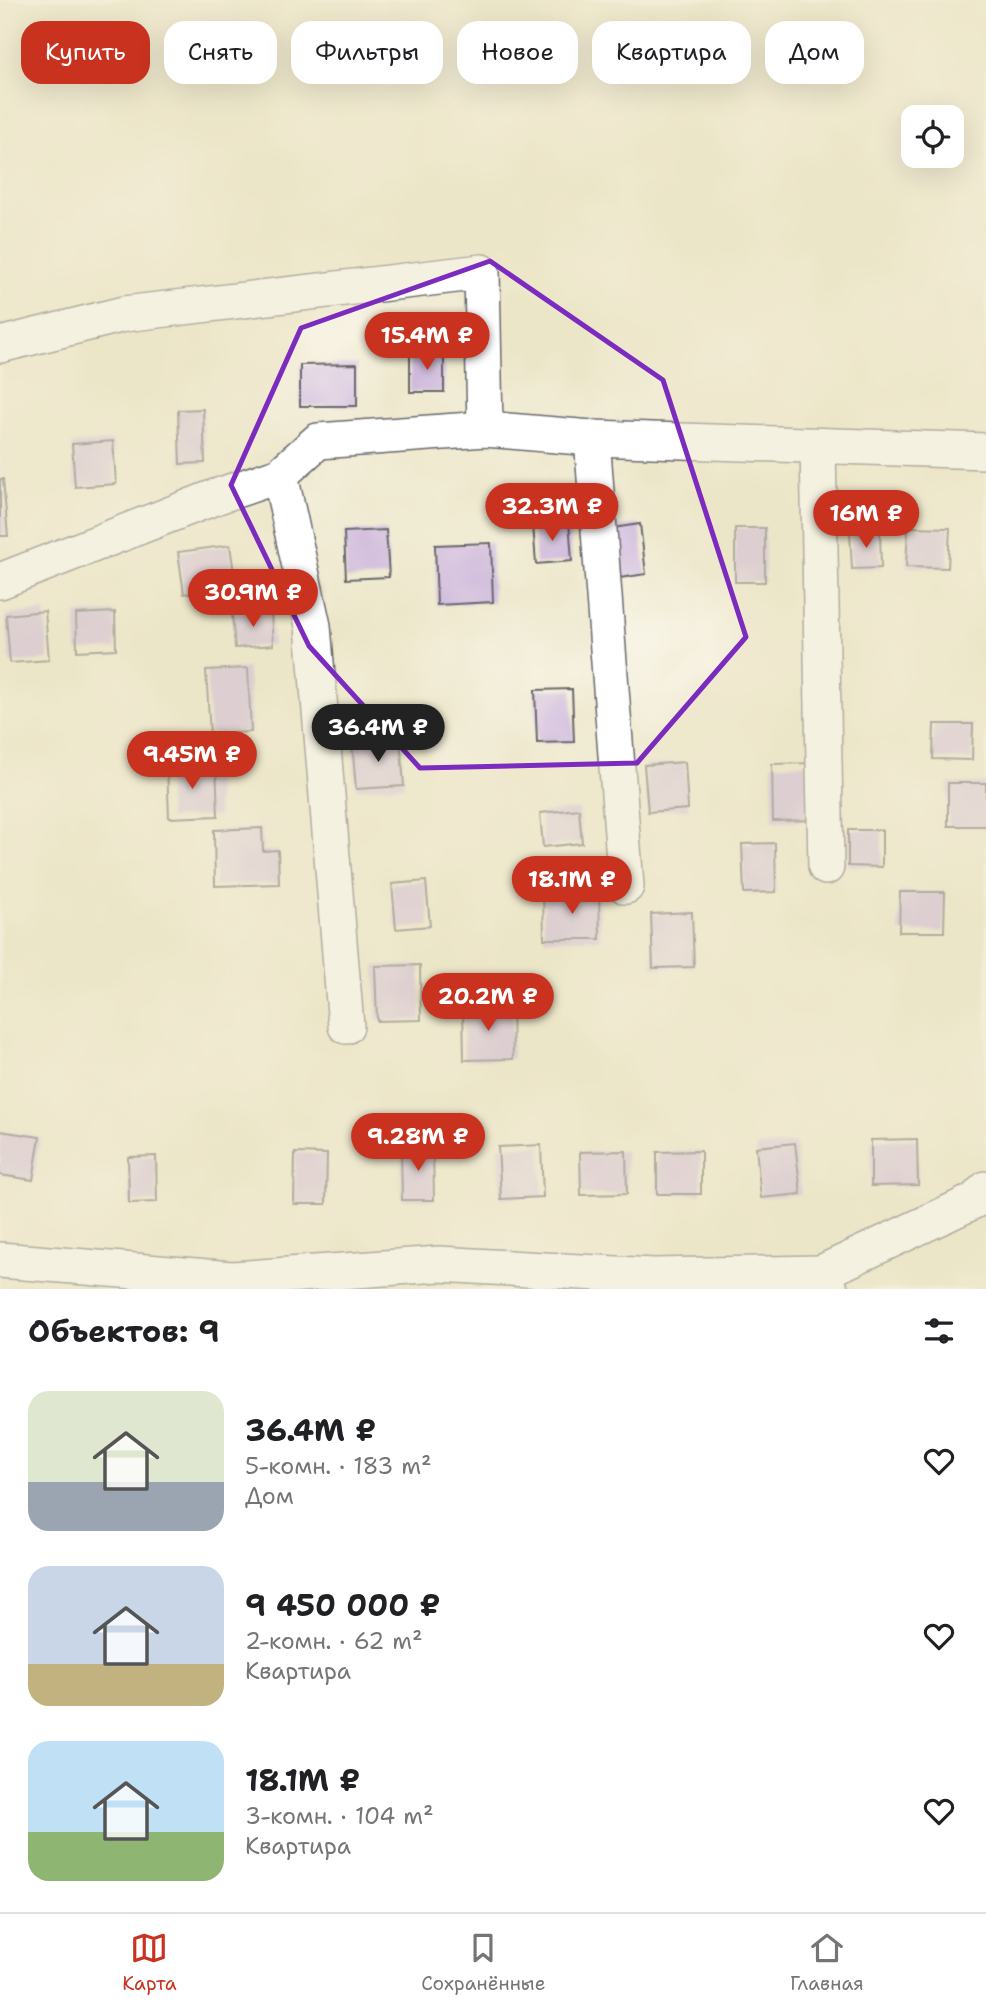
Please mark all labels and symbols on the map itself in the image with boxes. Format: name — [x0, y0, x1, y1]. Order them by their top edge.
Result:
pin: 15.4M ₽ — [362, 312, 492, 372]
pin: 32.3M ₽ — [487, 484, 617, 543]
pin: 16M ₽ — [817, 490, 915, 550]
pin: 30.9M ₽ — [188, 570, 318, 629]
pin: 36.4M ₽ — [313, 704, 443, 764]
pin: 9.45M ₽ — [127, 732, 257, 791]
pin: 18.1M ₽ — [507, 856, 637, 916]
pin: 20.2M ₽ — [423, 974, 553, 1033]
pin: 9.28M ₽ — [353, 1114, 483, 1173]

